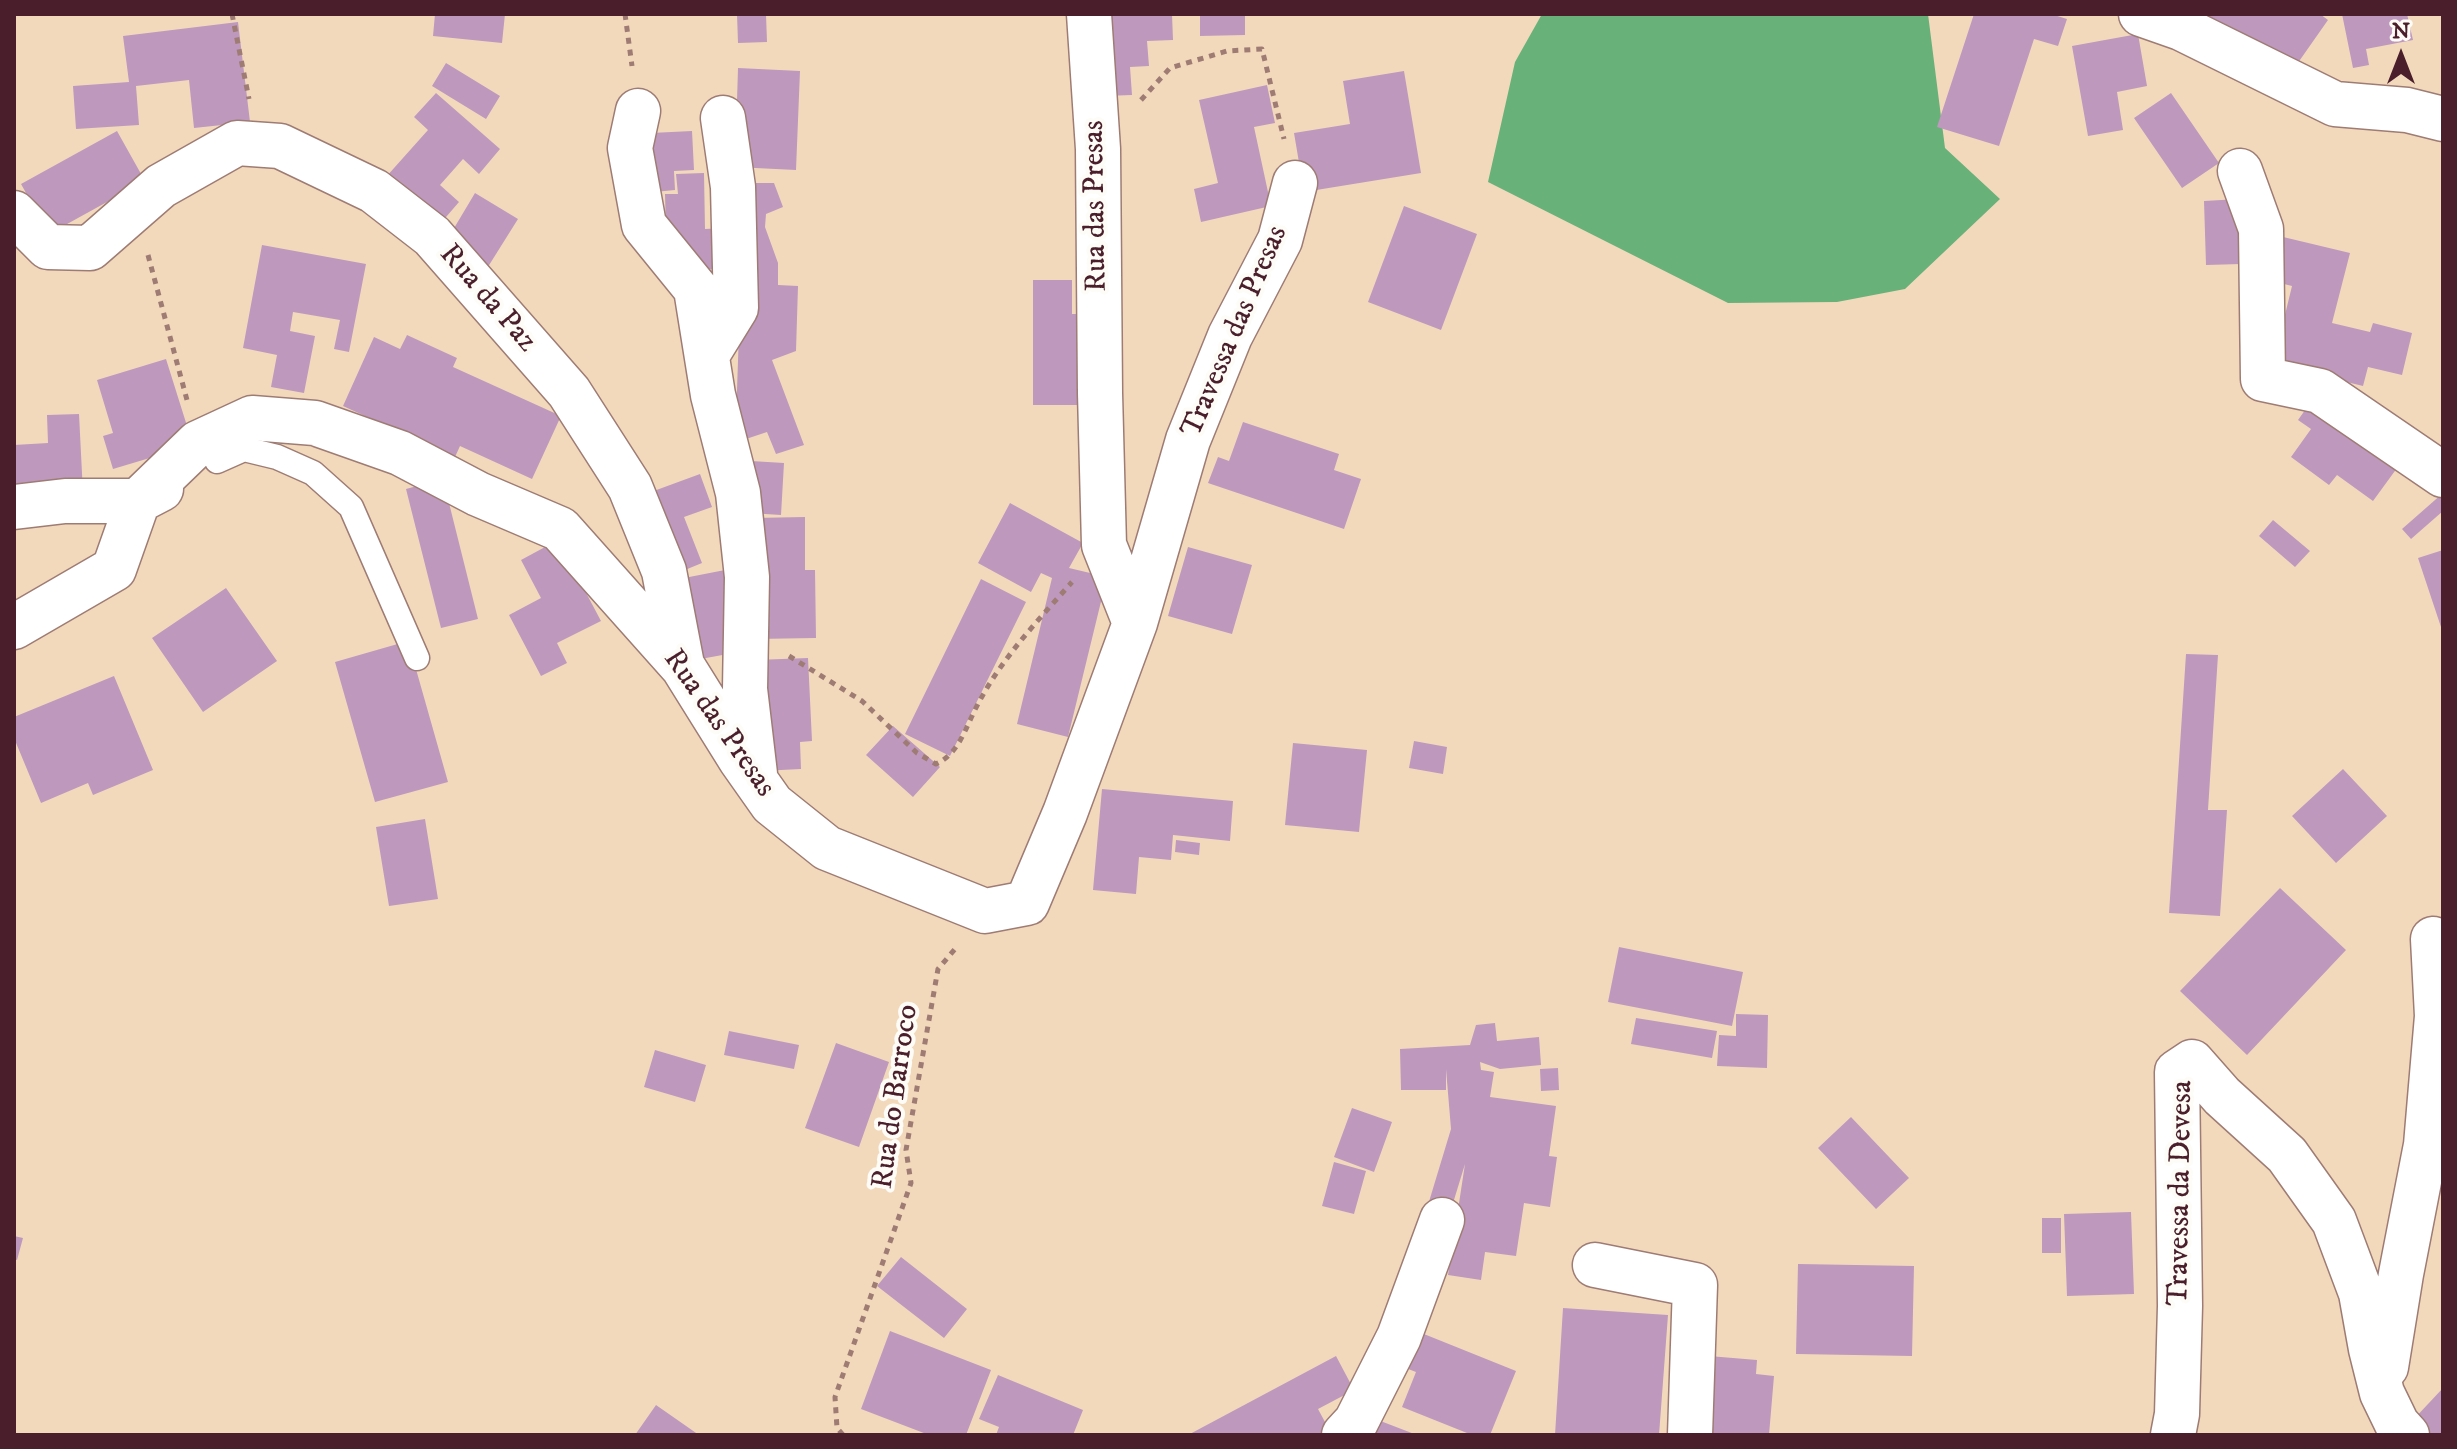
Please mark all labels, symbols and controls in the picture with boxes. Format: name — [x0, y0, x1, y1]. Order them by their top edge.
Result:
north arrow — [2361, 16, 2441, 96]
text: N — [2392, 18, 2410, 45]
street label: Rua das Presas — [1078, 120, 1116, 292]
street label: Travessa das Presas — [1175, 221, 1297, 443]
street label: Rua da Paz — [430, 238, 544, 360]
street label: Rua das Presas — [654, 643, 782, 805]
street label: Rua do Barroco — [866, 1003, 928, 1191]
street label: Travessa da Devesa — [2162, 1080, 2202, 1306]

